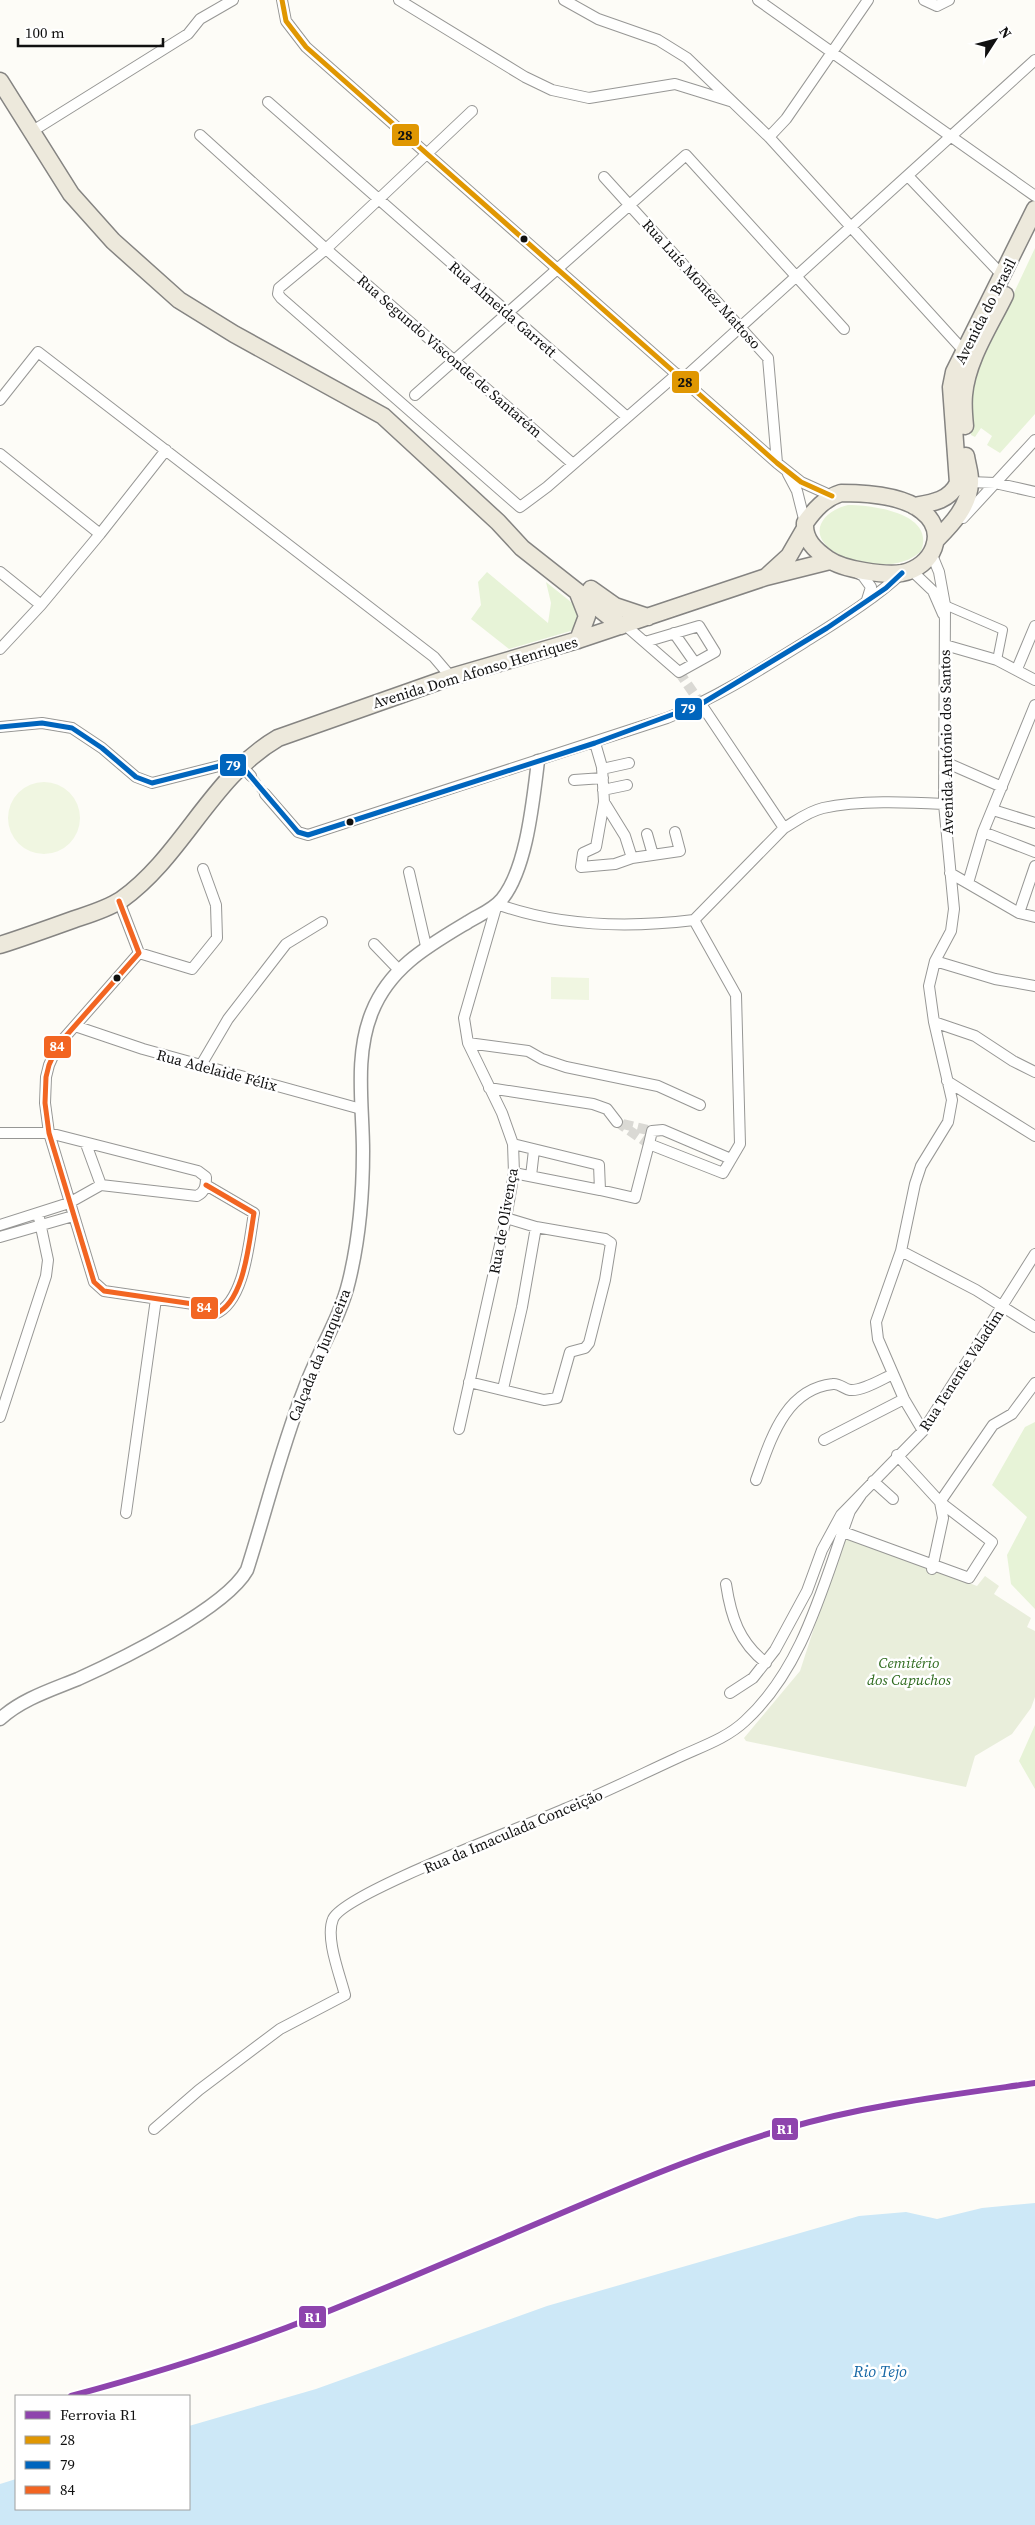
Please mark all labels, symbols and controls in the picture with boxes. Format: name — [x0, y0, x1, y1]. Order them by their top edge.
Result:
scale bar — [18, 15, 162, 47]
north arrow — [970, 15, 1020, 65]
text: 100 m — [25, 22, 65, 43]
text: N — [994, 22, 1017, 42]
line badge: 28 — [391, 123, 420, 147]
text: 28 — [397, 125, 413, 145]
street label: Rua Luís Montez Mattoso — [638, 214, 766, 354]
unlabelled marker — [519, 234, 529, 244]
street label: Avenida do Brasil — [949, 254, 1021, 367]
street label: Rua Almeida Garrett — [444, 256, 562, 362]
street label: Rua Segundo Visconde de Santarém — [353, 270, 547, 443]
line badge: 28 — [671, 370, 700, 394]
text: 28 — [677, 372, 693, 392]
street label: Avenida Dom Afonso Henriques — [370, 631, 580, 713]
street label: Avenida António dos Santos — [934, 649, 958, 835]
line badge: 79 — [674, 697, 703, 721]
text: 79 — [680, 698, 696, 718]
line badge: 79 — [219, 753, 247, 777]
text: 79 — [225, 755, 241, 775]
unlabelled marker — [345, 817, 355, 827]
unlabelled marker — [112, 973, 122, 983]
line badge: 84 — [43, 1035, 72, 1059]
text: 84 — [49, 1036, 65, 1056]
street label: Rua Adelaide Félix — [155, 1044, 280, 1096]
street label: Rua de Olivença — [483, 1166, 523, 1276]
street label: Calçada da Junqueira — [283, 1285, 355, 1424]
line badge: 84 — [190, 1296, 219, 1320]
text: 84 — [196, 1297, 212, 1317]
street label: Rua Tenente Valadim — [914, 1305, 1009, 1435]
park label: Cemitério dos Capuchos — [867, 1652, 951, 1690]
street label: Rua da Imaculada Conceição — [420, 1784, 606, 1878]
line badge: R1 — [771, 2117, 799, 2141]
text: R1 — [776, 2119, 794, 2139]
line badge: R1 — [298, 2305, 327, 2329]
text: R1 — [304, 2307, 322, 2327]
water label: Rio Tejo — [852, 2360, 907, 2382]
legend — [15, 2395, 190, 2510]
text: Ferrovia R1 — [60, 2404, 137, 2425]
text: 28 — [60, 2429, 75, 2450]
text: 79 — [60, 2454, 75, 2475]
text: 84 — [60, 2479, 76, 2500]

